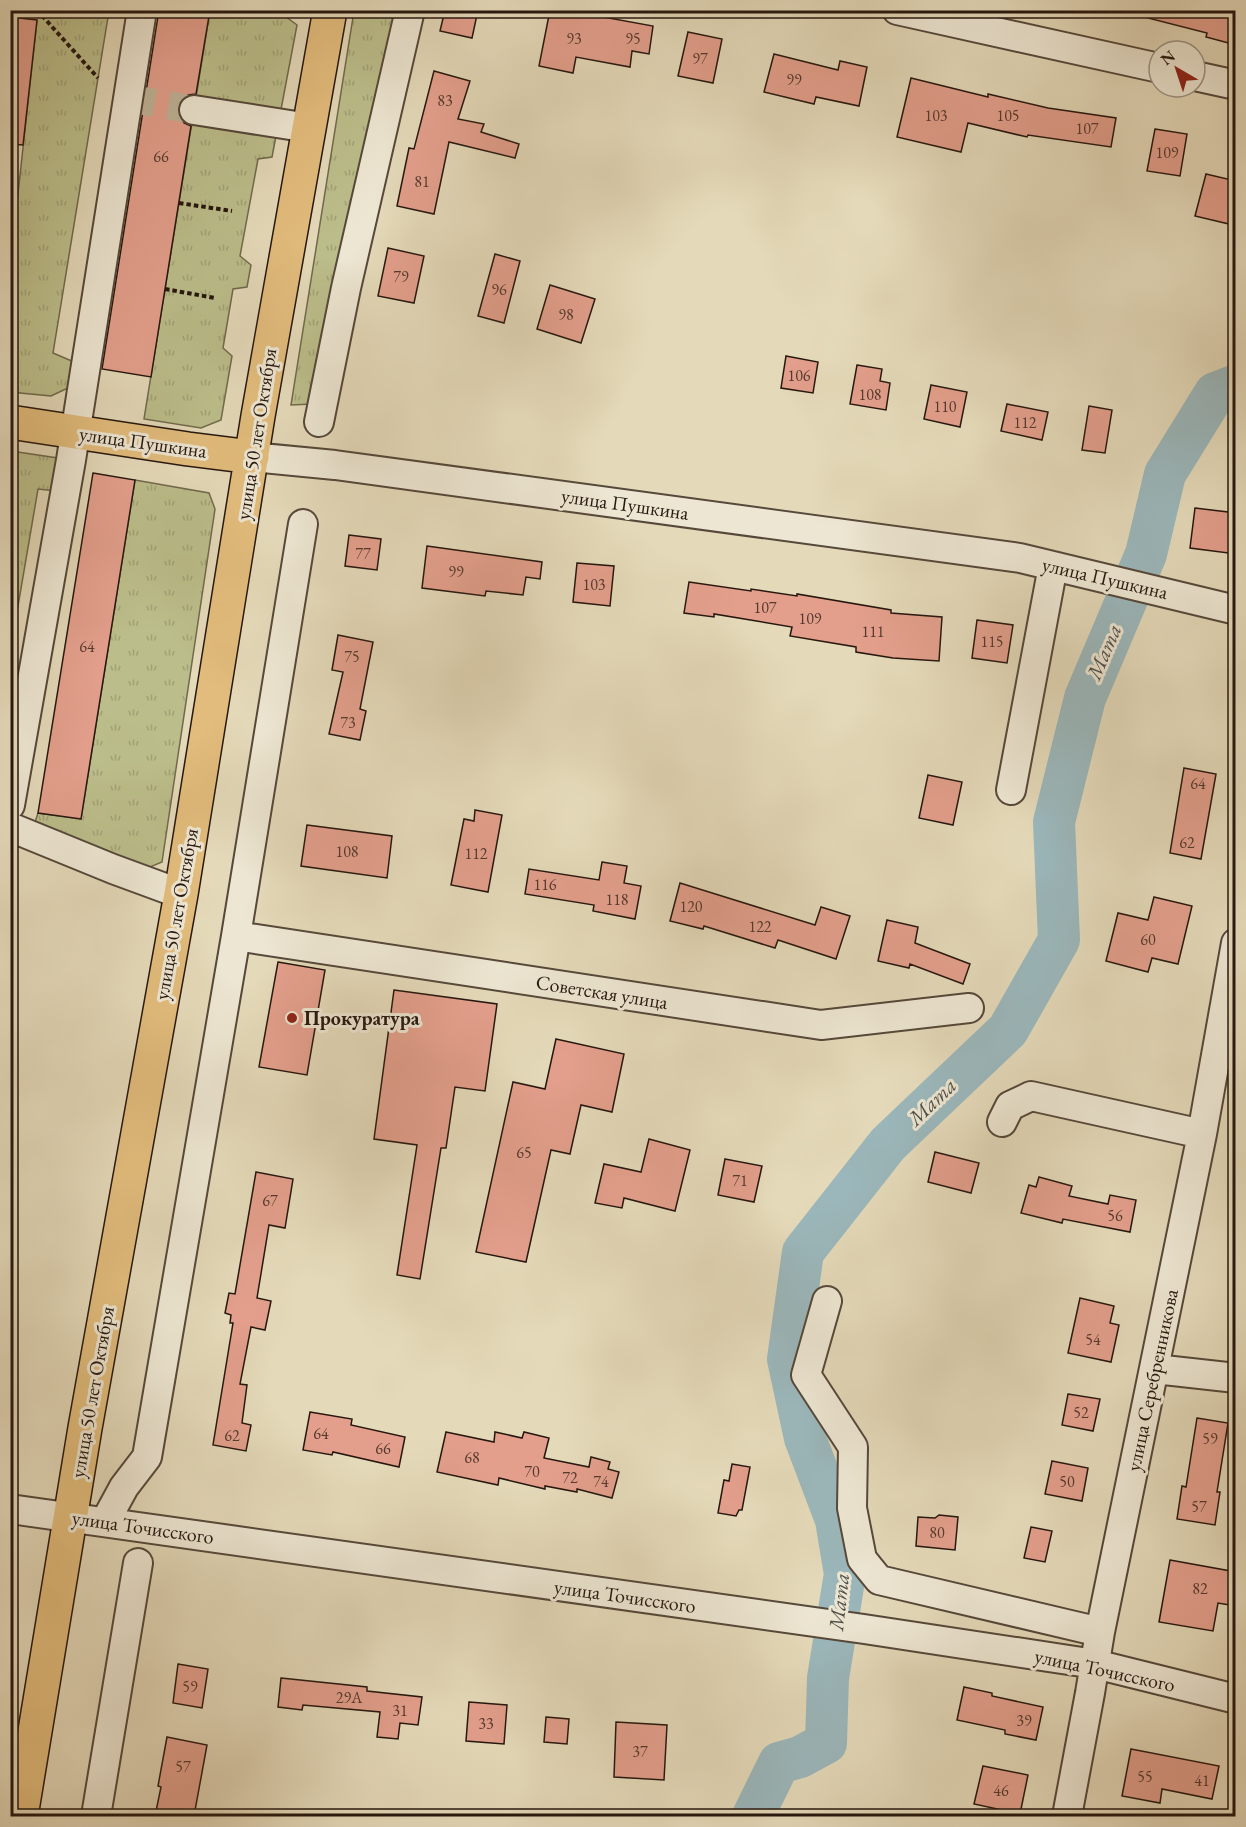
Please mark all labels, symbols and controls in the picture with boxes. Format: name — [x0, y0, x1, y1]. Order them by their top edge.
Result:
house number: 93 — [566, 28, 582, 49]
house number: 95 — [625, 28, 641, 49]
north arrow — [1147, 39, 1207, 99]
text: N — [1156, 45, 1180, 70]
house number: 97 — [692, 48, 708, 69]
house number: 99 — [786, 69, 802, 90]
house number: 83 — [437, 90, 453, 111]
house number: 103 — [924, 105, 948, 126]
house number: 105 — [996, 105, 1020, 126]
house number: 107 — [1075, 118, 1099, 139]
house number: 109 — [1155, 142, 1179, 163]
house number: 66 — [153, 146, 169, 167]
house number: 81 — [414, 171, 430, 192]
house number: 79 — [393, 266, 409, 287]
house number: 96 — [491, 279, 507, 300]
house number: 98 — [558, 304, 574, 325]
street label: улица 50 лет Октября — [230, 346, 282, 522]
house number: 106 — [787, 365, 811, 386]
house number: 108 — [858, 384, 882, 405]
house number: 110 — [933, 396, 957, 417]
house number: 112 — [1013, 412, 1037, 433]
street label: улица Пушкина — [78, 420, 208, 464]
street label: улица Пушкина — [560, 482, 690, 526]
house number: 77 — [355, 543, 371, 564]
street label: улица Пушкина — [1040, 551, 1170, 605]
house number: 99 — [448, 561, 464, 582]
house number: 103 — [582, 574, 606, 595]
house number: 107 — [753, 597, 777, 618]
house number: 109 — [798, 608, 822, 629]
water label: Мата — [1079, 620, 1127, 685]
house number: 111 — [861, 621, 885, 642]
house number: 115 — [980, 631, 1004, 652]
house number: 64 — [79, 636, 95, 657]
house number: 75 — [344, 646, 360, 667]
house number: 73 — [340, 712, 356, 733]
house number: 64 — [1190, 773, 1206, 794]
street label: улица 50 лет Октября — [148, 826, 204, 1002]
house number: 62 — [1179, 832, 1195, 853]
house number: 108 — [335, 841, 359, 862]
house number: 112 — [464, 843, 488, 864]
house number: 116 — [533, 874, 557, 895]
house number: 118 — [605, 889, 629, 910]
house number: 120 — [679, 896, 703, 917]
house number: 122 — [748, 916, 772, 937]
house number: 60 — [1140, 929, 1156, 950]
street label: Советская улица — [534, 969, 670, 1015]
place label: Прокуратура — [304, 1005, 420, 1031]
marker: Прокуратура — [285, 1011, 299, 1025]
water label: Мата — [900, 1072, 962, 1133]
house number: 65 — [516, 1142, 532, 1163]
house number: 71 — [732, 1170, 748, 1191]
house number: 67 — [262, 1190, 278, 1211]
house number: 56 — [1107, 1205, 1123, 1226]
street label: улица Серебренникова — [1120, 1287, 1184, 1473]
street label: улица 50 лет Октября — [64, 1304, 120, 1480]
house number: 54 — [1085, 1329, 1101, 1350]
house number: 52 — [1073, 1402, 1089, 1423]
house number: 64 — [313, 1423, 329, 1444]
house number: 62 — [224, 1425, 240, 1446]
house number: 59 — [1202, 1428, 1218, 1449]
house number: 66 — [375, 1438, 391, 1459]
house number: 68 — [464, 1447, 480, 1468]
house number: 70 — [524, 1461, 540, 1482]
house number: 72 — [562, 1467, 578, 1488]
house number: 74 — [593, 1471, 609, 1492]
house number: 50 — [1059, 1471, 1075, 1492]
house number: 57 — [1191, 1496, 1207, 1517]
street label: улица Точисского — [70, 1504, 216, 1550]
house number: 80 — [929, 1522, 945, 1543]
water label: Мата — [822, 1572, 855, 1634]
street label: улица Точисского — [552, 1573, 698, 1619]
house number: 82 — [1192, 1578, 1208, 1599]
street label: улица Точисского — [1032, 1642, 1178, 1698]
house number: 59 — [182, 1676, 198, 1697]
house number: 29А — [336, 1687, 363, 1708]
house number: 31 — [392, 1700, 408, 1721]
house number: 39 — [1016, 1710, 1032, 1731]
house number: 33 — [478, 1713, 494, 1734]
house number: 37 — [632, 1741, 648, 1762]
house number: 57 — [175, 1756, 191, 1777]
house number: 55 — [1137, 1766, 1153, 1787]
house number: 41 — [1194, 1770, 1210, 1791]
house number: 46 — [993, 1780, 1009, 1801]

